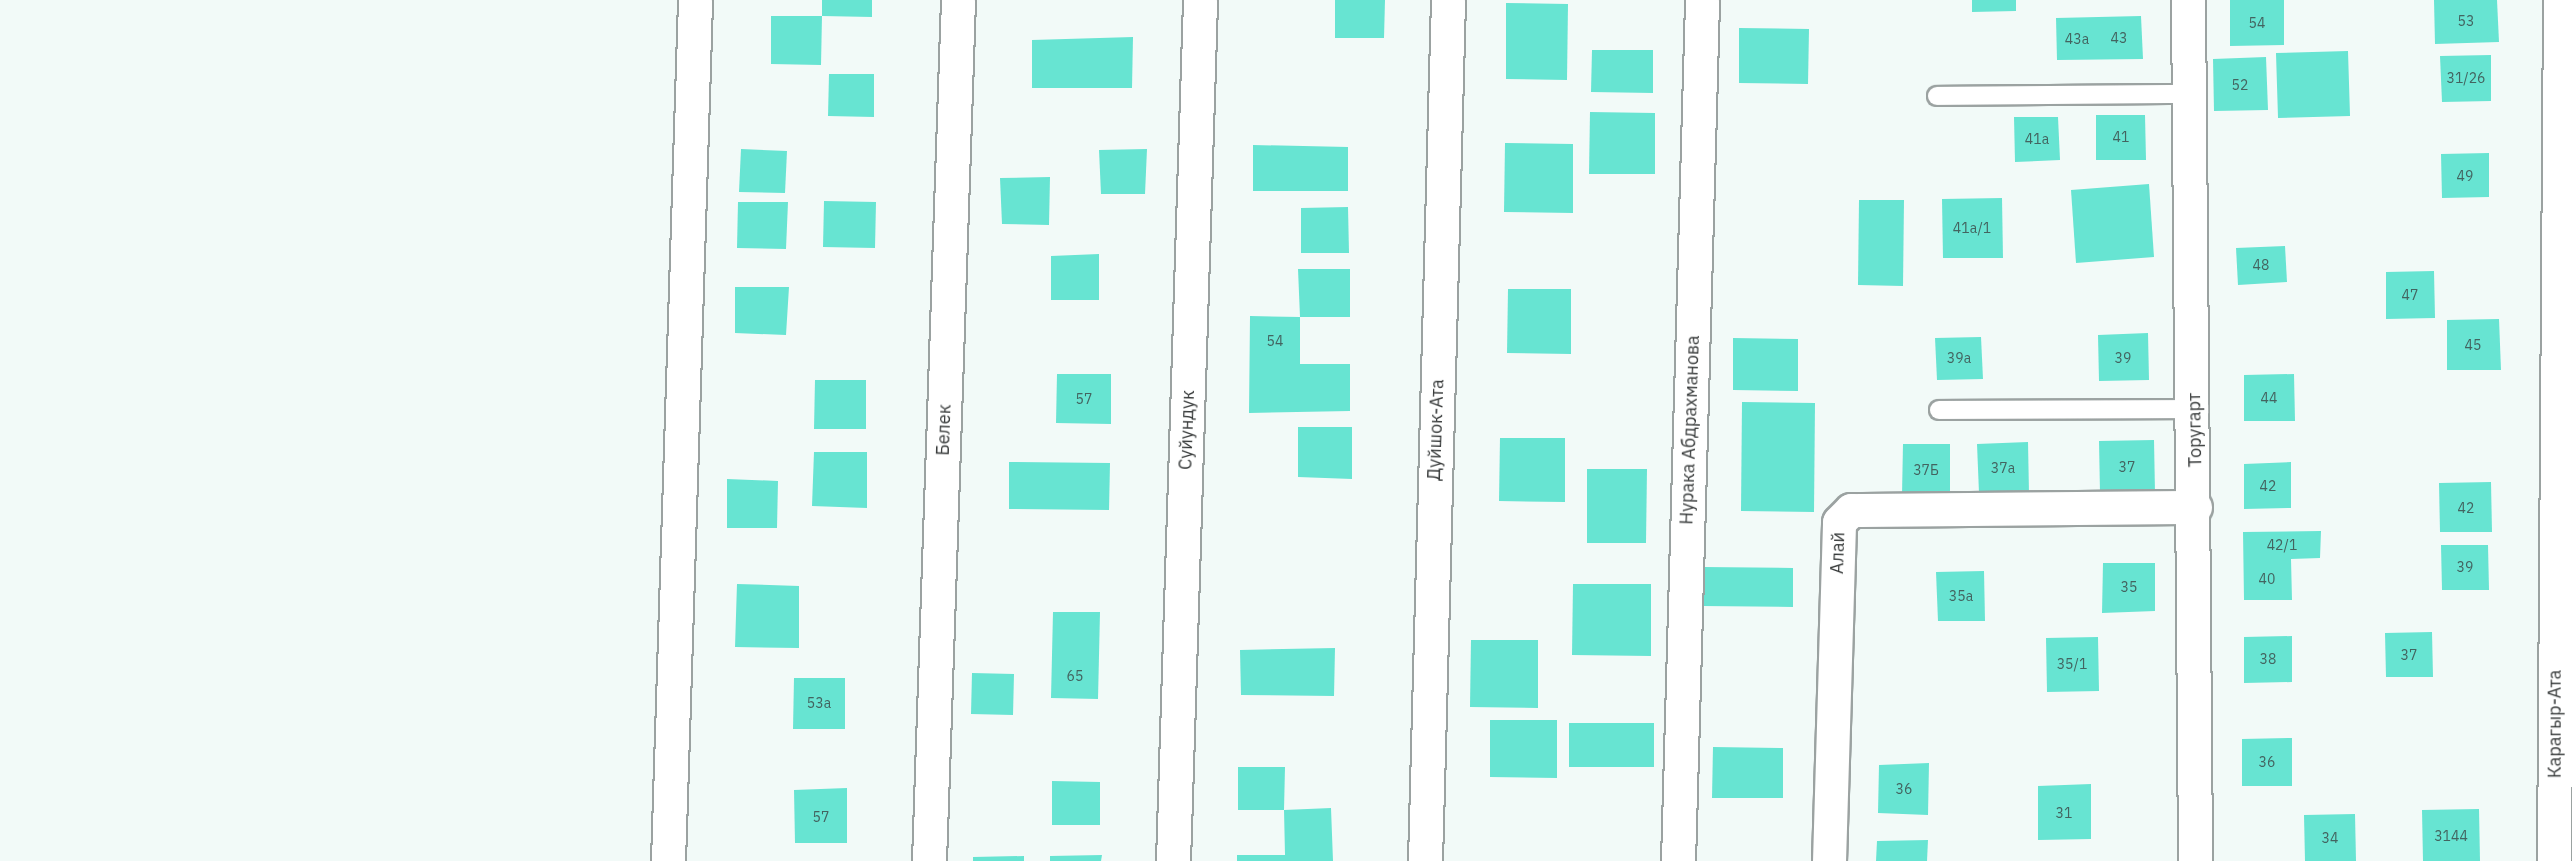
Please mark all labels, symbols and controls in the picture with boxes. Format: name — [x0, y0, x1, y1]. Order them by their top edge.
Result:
house number: 53 — [2458, 13, 2474, 29]
house number: 54 — [2249, 15, 2265, 31]
house number: 43 — [2111, 30, 2127, 46]
house number: 43а — [2065, 31, 2089, 47]
house number: 31/26 — [2447, 70, 2485, 86]
house number: 52 — [2232, 77, 2248, 93]
house number: 41 — [2113, 129, 2129, 145]
house number: 41а — [2025, 131, 2049, 147]
house number: 49 — [2457, 168, 2473, 184]
house number: 41а/1 — [1953, 220, 1991, 236]
house number: 48 — [2253, 257, 2269, 273]
house number: 47 — [2402, 287, 2418, 303]
house number: 54 — [1267, 333, 1283, 349]
street label: Нурака Абдрахманова — [1676, 335, 1704, 525]
house number: 45 — [2465, 337, 2481, 353]
house number: 39а — [1947, 350, 1971, 366]
house number: 39 — [2115, 350, 2131, 366]
street label: Дуйшок-Ата — [1423, 379, 1449, 481]
street label: Суйундук — [1175, 390, 1199, 470]
house number: 44 — [2261, 390, 2277, 406]
house number: 57 — [1076, 391, 1092, 407]
street label: Торугарт — [2184, 393, 2206, 467]
street label: Белек — [932, 404, 956, 456]
house number: 37 — [2119, 459, 2135, 475]
house number: 37а — [1991, 460, 2015, 476]
house number: 37Б — [1913, 462, 1939, 478]
house number: 42 — [2260, 478, 2276, 494]
house number: 42 — [2458, 500, 2474, 516]
street label: Алай — [1826, 532, 1850, 574]
house number: 42/1 — [2267, 537, 2297, 553]
house number: 39 — [2457, 559, 2473, 575]
house number: 40 — [2259, 571, 2275, 587]
house number: 35 — [2121, 579, 2137, 595]
house number: 35а — [1949, 588, 1973, 604]
house number: 37 — [2401, 647, 2417, 663]
house number: 38 — [2260, 651, 2276, 667]
house number: 35/1 — [2057, 656, 2087, 672]
house number: 65 — [1067, 668, 1083, 684]
street label: Карагыр-Ата — [2544, 670, 2566, 778]
house number: 53а — [807, 695, 831, 711]
house number: 36 — [2259, 754, 2275, 770]
house number: 36 — [1896, 781, 1912, 797]
house number: 31 — [2056, 805, 2072, 821]
house number: 57 — [813, 809, 829, 825]
house number: 3144 — [2434, 828, 2468, 844]
house number: 34 — [2322, 830, 2338, 846]

